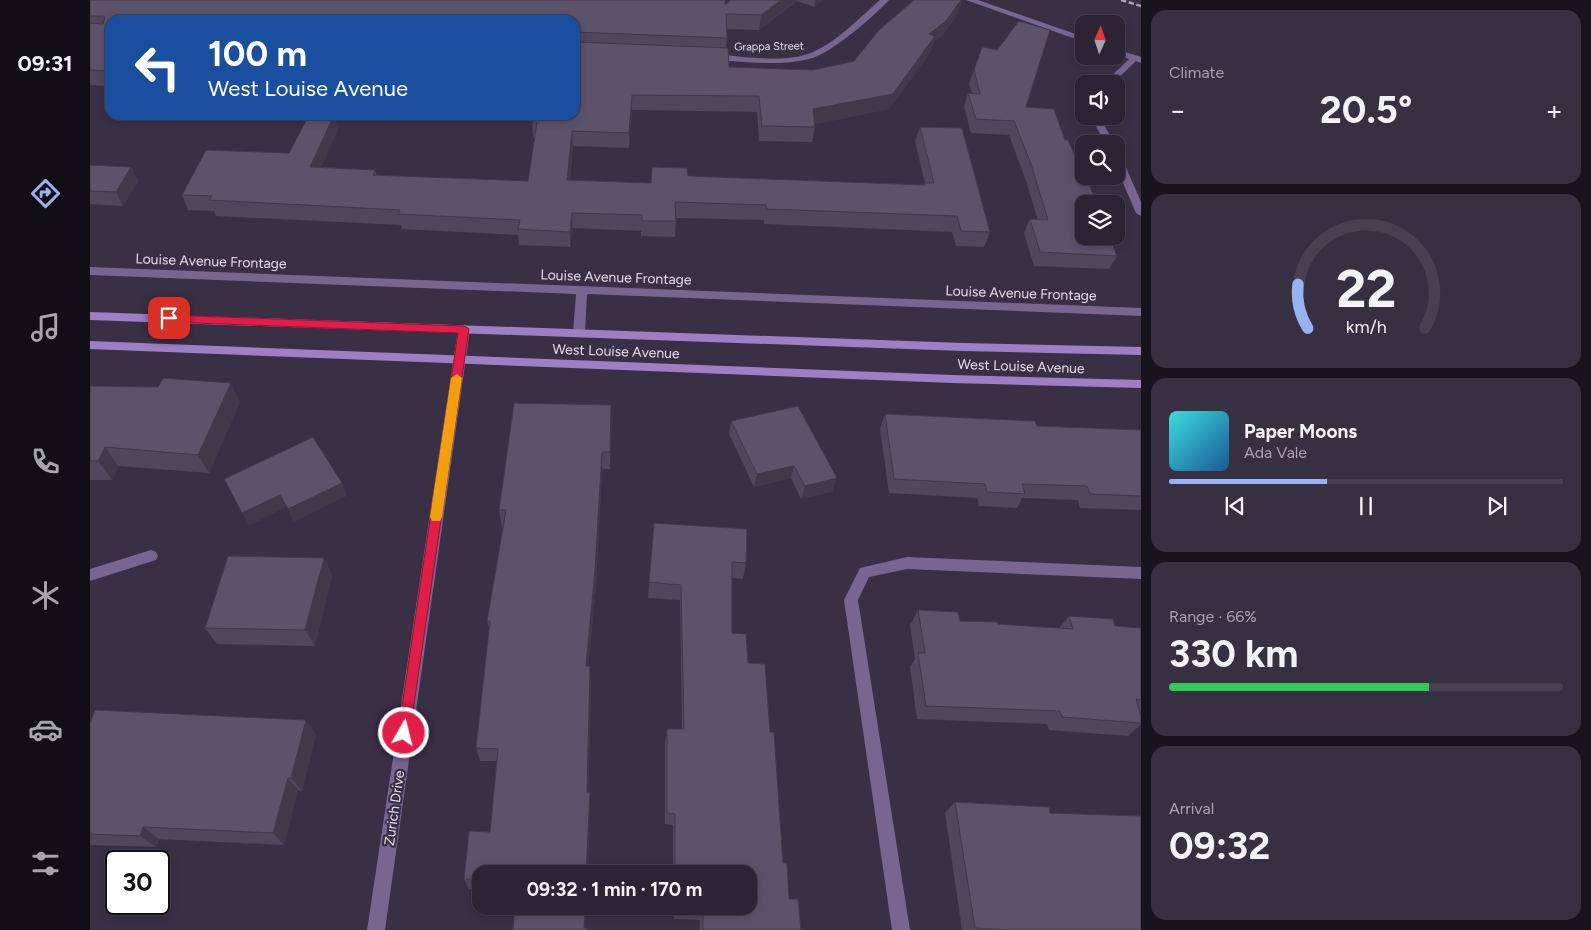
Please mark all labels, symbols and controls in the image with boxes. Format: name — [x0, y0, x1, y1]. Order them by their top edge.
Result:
north arrow — [1075, 15, 1125, 65]
map controls — [1075, 15, 1125, 245]
text: 100 m — [208, 33, 307, 75]
icon: left — [125, 35, 190, 100]
street label: Grappa Street — [734, 39, 804, 54]
text: 09:31 — [17, 50, 73, 77]
text: Climate — [1169, 63, 1224, 82]
text: West Louise Avenue — [208, 75, 408, 102]
button: sound — [1075, 75, 1125, 125]
text: 20.5° — [1320, 87, 1412, 133]
text: − — [1169, 93, 1186, 127]
text: + — [1546, 93, 1563, 127]
button: search — [1075, 135, 1125, 185]
icon: directions — [28, 176, 63, 211]
button: layers — [1075, 195, 1125, 245]
street label: Louise Avenue Frontage — [135, 250, 287, 273]
text: 22 — [1336, 258, 1396, 320]
street label: Louise Avenue Frontage — [540, 266, 692, 289]
street label: Louise Avenue Frontage — [945, 282, 1097, 305]
pin — [148, 297, 190, 339]
icon: arrive — [155, 304, 183, 332]
icon: music — [28, 310, 63, 345]
text: km/h — [1346, 316, 1386, 337]
street label: West Louise Avenue — [552, 341, 680, 362]
street label: West Louise Avenue — [957, 356, 1085, 377]
text: Paper Moons — [1244, 420, 1357, 443]
text: Ada Vale — [1244, 443, 1307, 462]
icon: phone — [28, 444, 63, 479]
icon: previous — [1221, 492, 1249, 520]
icon: pause — [1352, 492, 1380, 520]
icon: next — [1483, 492, 1511, 520]
icon: climate — [28, 578, 63, 613]
text: Range · 66% — [1169, 607, 1257, 626]
text: 330 km — [1169, 631, 1299, 677]
position arrow — [377, 706, 429, 758]
icon: car — [28, 712, 63, 747]
street label: Zurich Drive — [381, 769, 408, 847]
text: Arrival — [1169, 799, 1214, 818]
text: 09:32 — [1169, 823, 1270, 869]
icon: filters — [28, 846, 63, 881]
speed limit sign: 30 — [105, 850, 170, 915]
text: 09:32 · 1 min · 170 m — [527, 878, 702, 901]

